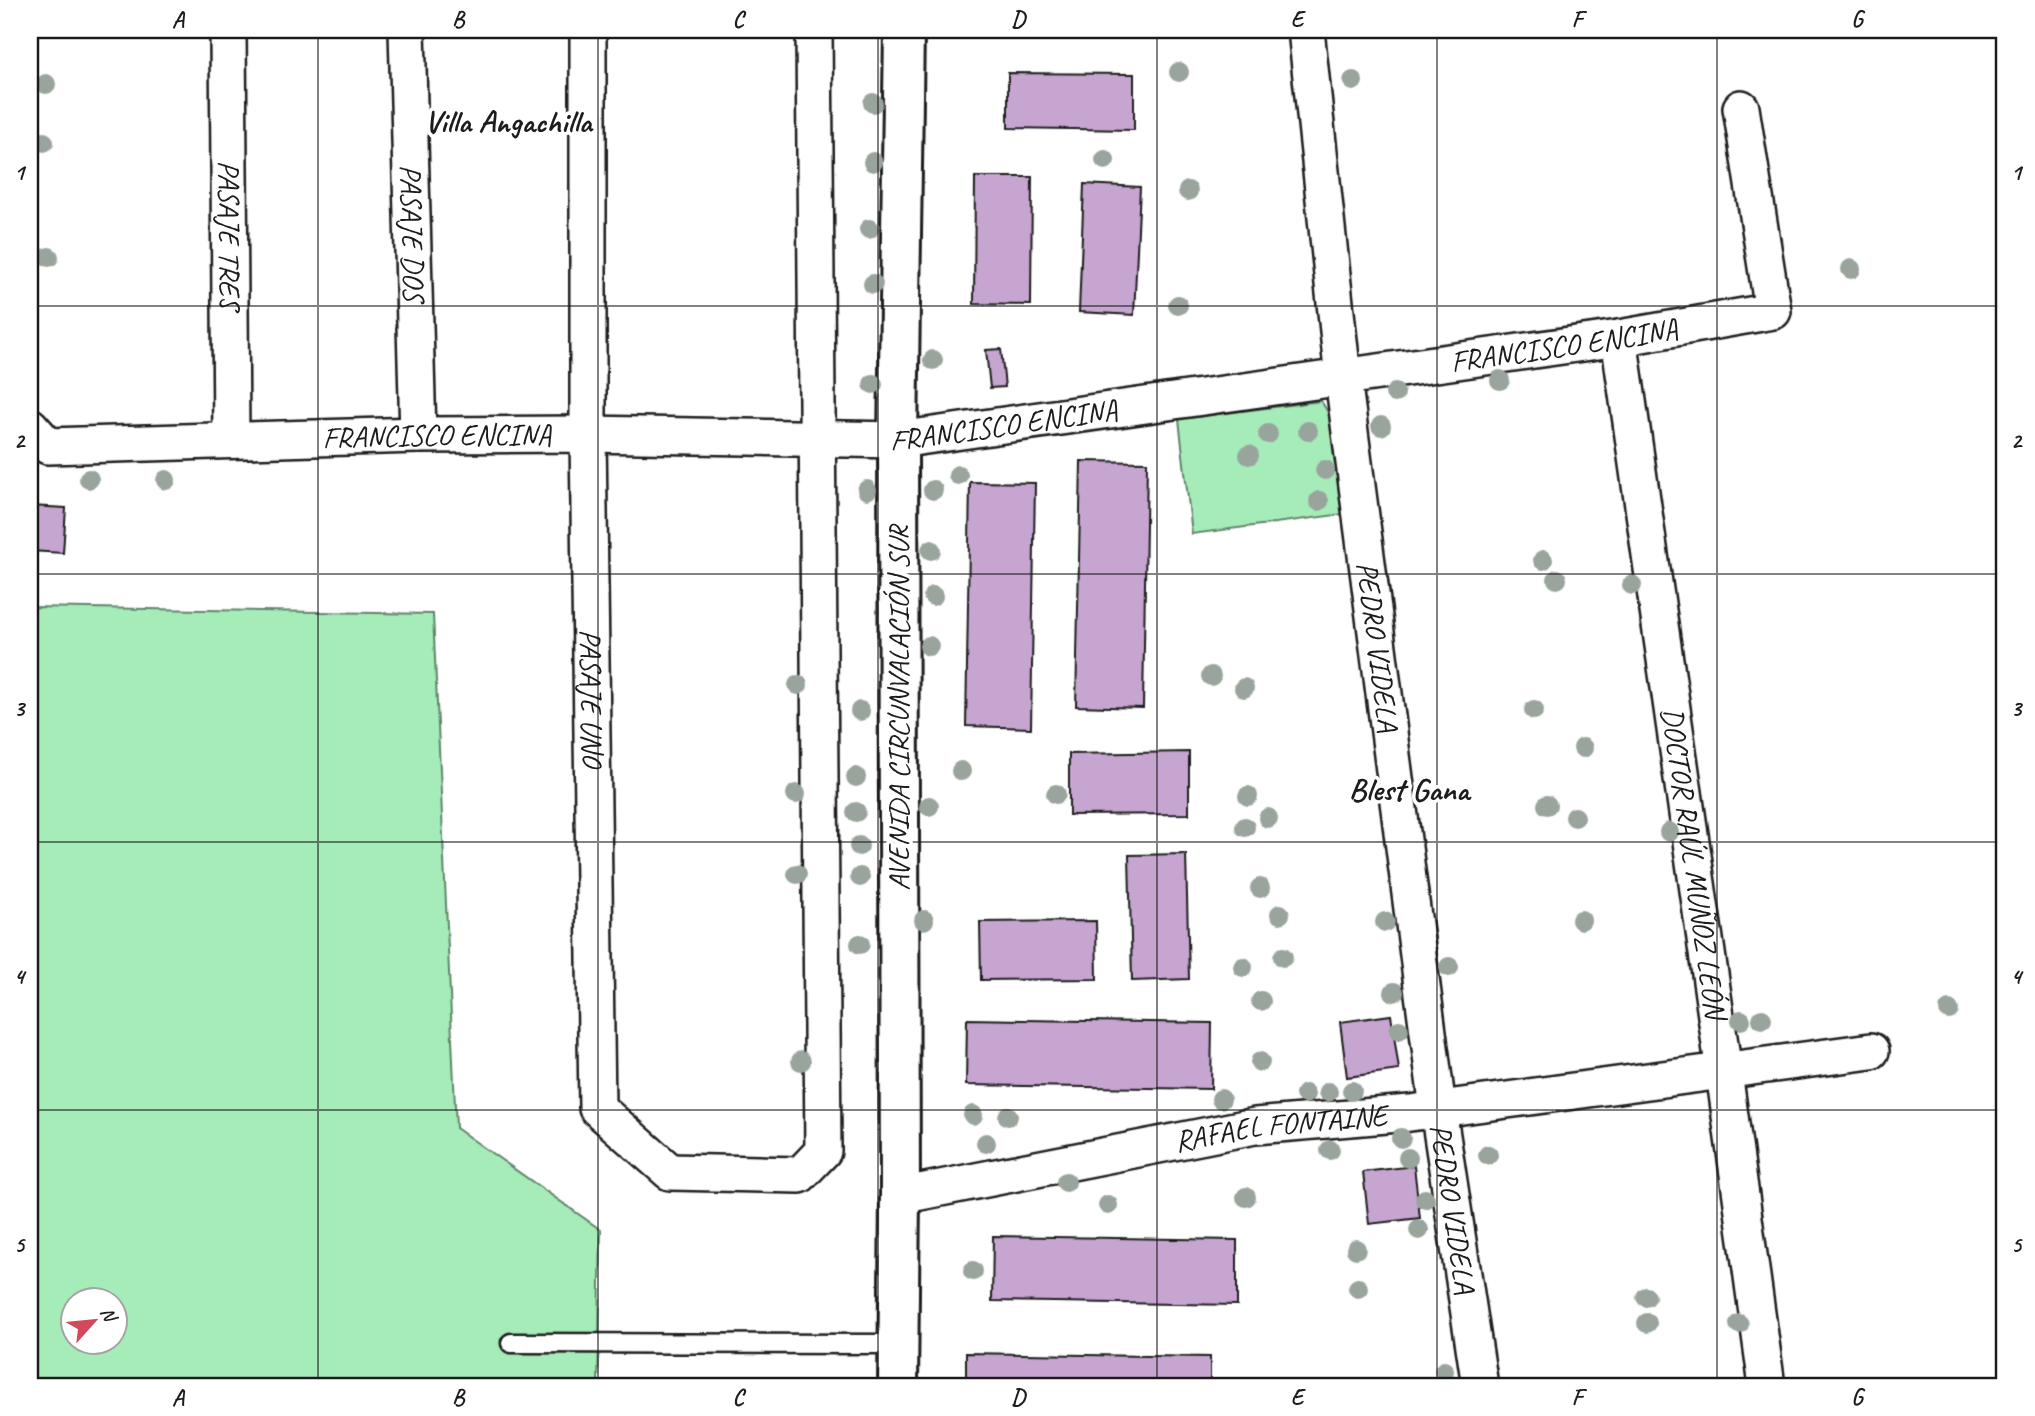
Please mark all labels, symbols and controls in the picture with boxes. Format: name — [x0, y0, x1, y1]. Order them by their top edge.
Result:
text: A — [172, 5, 186, 34]
text: B — [452, 5, 466, 34]
text: C — [733, 5, 747, 34]
text: D — [1011, 5, 1027, 34]
text: E — [1291, 5, 1307, 34]
text: F — [1572, 5, 1588, 34]
text: G — [1851, 5, 1866, 34]
district label: Villa Angachilla — [424, 101, 595, 142]
text: 1 — [14, 158, 27, 187]
text: 1 — [2011, 158, 2024, 187]
street label: PASAJE TRES — [210, 160, 249, 314]
street label: PASAJE DOS — [392, 164, 433, 305]
street label: FRANCISCO ENCINA — [1448, 309, 1681, 381]
street label: FRANCISCO ENCINA — [890, 390, 1121, 459]
street label: FRANCISCO ENCINA — [322, 415, 552, 457]
text: 2 — [14, 426, 27, 455]
text: 2 — [2011, 426, 2024, 455]
street label: AVENIDA CIRCUNVALACIÓN SUR — [879, 523, 917, 891]
street label: PEDRO VIDELA — [1348, 560, 1408, 735]
street label: PASAJE UNO — [572, 629, 611, 770]
text: 3 — [14, 694, 27, 723]
text: 3 — [2011, 694, 2024, 723]
street label: DOCTOR RAÚL MUÑOZ LEÓN — [1653, 705, 1736, 1025]
district label: Blest Gana — [1349, 769, 1472, 810]
text: 4 — [14, 962, 27, 991]
text: 4 — [2011, 962, 2024, 991]
street label: RAFAEL FONTAINE — [1171, 1096, 1392, 1160]
street label: PEDRO VIDELA — [1422, 1121, 1485, 1297]
text: 5 — [14, 1230, 26, 1259]
text: 5 — [2011, 1230, 2023, 1259]
north arrow — [60, 1286, 130, 1356]
text: N — [95, 1303, 123, 1327]
text: A — [172, 1383, 186, 1412]
text: B — [452, 1383, 466, 1412]
text: C — [733, 1383, 747, 1412]
text: D — [1011, 1383, 1027, 1412]
text: E — [1291, 1383, 1307, 1412]
text: F — [1572, 1383, 1588, 1412]
text: G — [1851, 1383, 1866, 1412]

